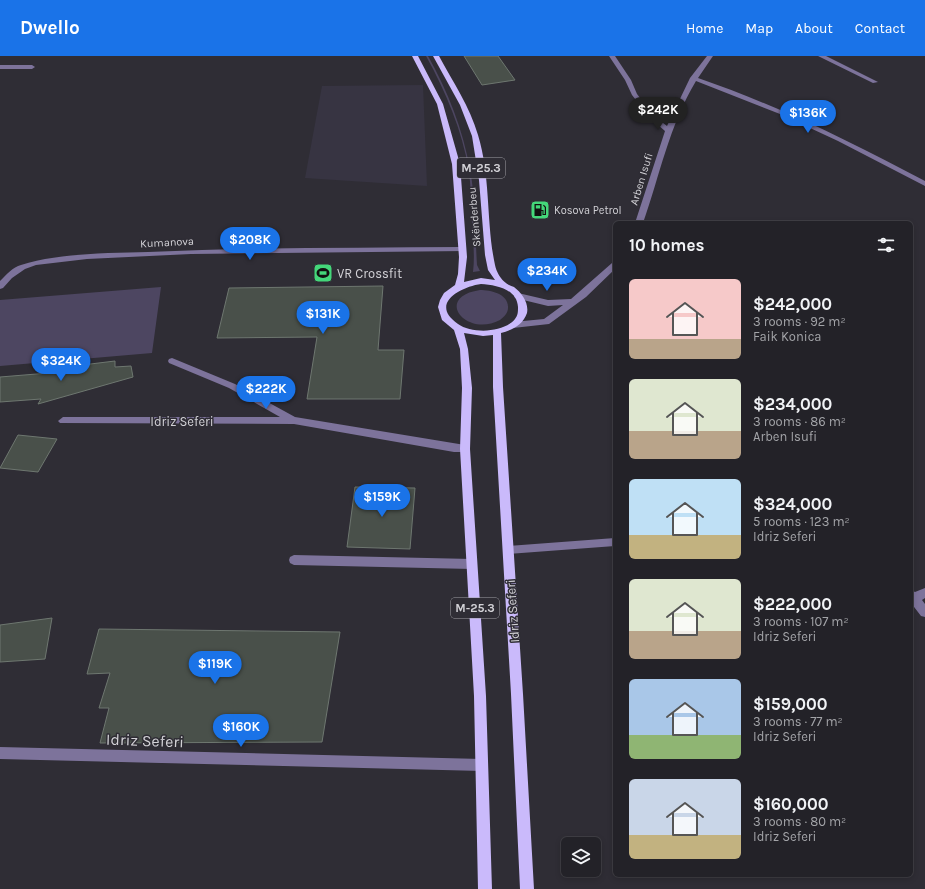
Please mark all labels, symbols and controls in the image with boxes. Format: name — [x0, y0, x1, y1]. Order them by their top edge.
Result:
text: Dwello — [20, 17, 80, 39]
text: Home — [686, 20, 723, 37]
text: Map — [745, 20, 773, 37]
text: About — [795, 20, 833, 37]
text: Contact — [855, 20, 905, 37]
pin: $242K — [630, 97, 686, 131]
pin: $136K — [780, 100, 836, 134]
text: $242K — [638, 102, 678, 117]
text: $136K — [789, 105, 827, 120]
street label: Arben Isufi — [627, 151, 656, 207]
road number: M-25.3 — [457, 158, 505, 178]
street label: Skënderbeu — [465, 186, 484, 247]
fuel station icon: Kosova Petrol — [529, 199, 551, 221]
place label: Kosova Petrol — [554, 204, 622, 217]
pin: $208K — [222, 227, 278, 261]
text: $208K — [229, 232, 271, 247]
icon: filters — [875, 234, 897, 256]
street label: Kumanova — [140, 235, 194, 250]
text: 10 homes — [629, 235, 704, 255]
pin: $234K — [519, 258, 575, 292]
sports icon: VR Crossfit — [312, 262, 334, 284]
text: $234K — [526, 263, 568, 278]
place label: VR Crossfit — [337, 266, 402, 281]
text: $242,000 — [753, 294, 832, 314]
icon: home — [661, 295, 709, 343]
pin: $131K — [295, 301, 351, 335]
text: $131K — [306, 306, 340, 321]
text: 3 rooms · 92 m² — [753, 314, 846, 329]
text: Faik Konica — [753, 329, 822, 344]
pin: $324K — [33, 348, 89, 382]
text: $324K — [40, 353, 82, 368]
pin: $222K — [238, 376, 294, 410]
text: $222K — [245, 381, 287, 396]
text: $234,000 — [753, 394, 832, 414]
icon: home — [661, 395, 709, 443]
street label: Idriz Seferi — [150, 414, 214, 429]
text: 3 rooms · 86 m² — [753, 414, 846, 429]
text: Arben Isufi — [753, 429, 817, 444]
pin: $159K — [354, 484, 410, 518]
text: $159K — [363, 489, 401, 504]
text: $324,000 — [753, 494, 832, 514]
icon: home — [661, 495, 709, 543]
text: 5 rooms · 123 m² — [753, 514, 850, 529]
text: Idriz Seferi — [753, 529, 816, 544]
street label: Idriz Seferi — [503, 579, 522, 643]
text: $222,000 — [753, 594, 832, 614]
icon: home — [661, 595, 709, 643]
road number: M-25.3 — [451, 598, 499, 618]
text: 3 rooms · 107 m² — [753, 614, 849, 629]
text: Idriz Seferi — [753, 629, 816, 644]
pin: $119K — [187, 651, 243, 685]
text: $119K — [198, 656, 232, 671]
text: $159,000 — [753, 694, 828, 714]
icon: home — [661, 695, 709, 743]
pin: $160K — [213, 714, 269, 748]
text: 3 rooms · 77 m² — [753, 714, 843, 729]
text: $160K — [222, 719, 260, 734]
text: Idriz Seferi — [753, 729, 816, 744]
street label: Idriz Seferi — [106, 730, 184, 751]
text: $160,000 — [753, 794, 828, 814]
icon: home — [661, 795, 709, 843]
text: 3 rooms · 80 m² — [753, 814, 846, 829]
text: Idriz Seferi — [753, 829, 816, 844]
map controls — [561, 837, 601, 877]
button: layers — [561, 837, 601, 877]

